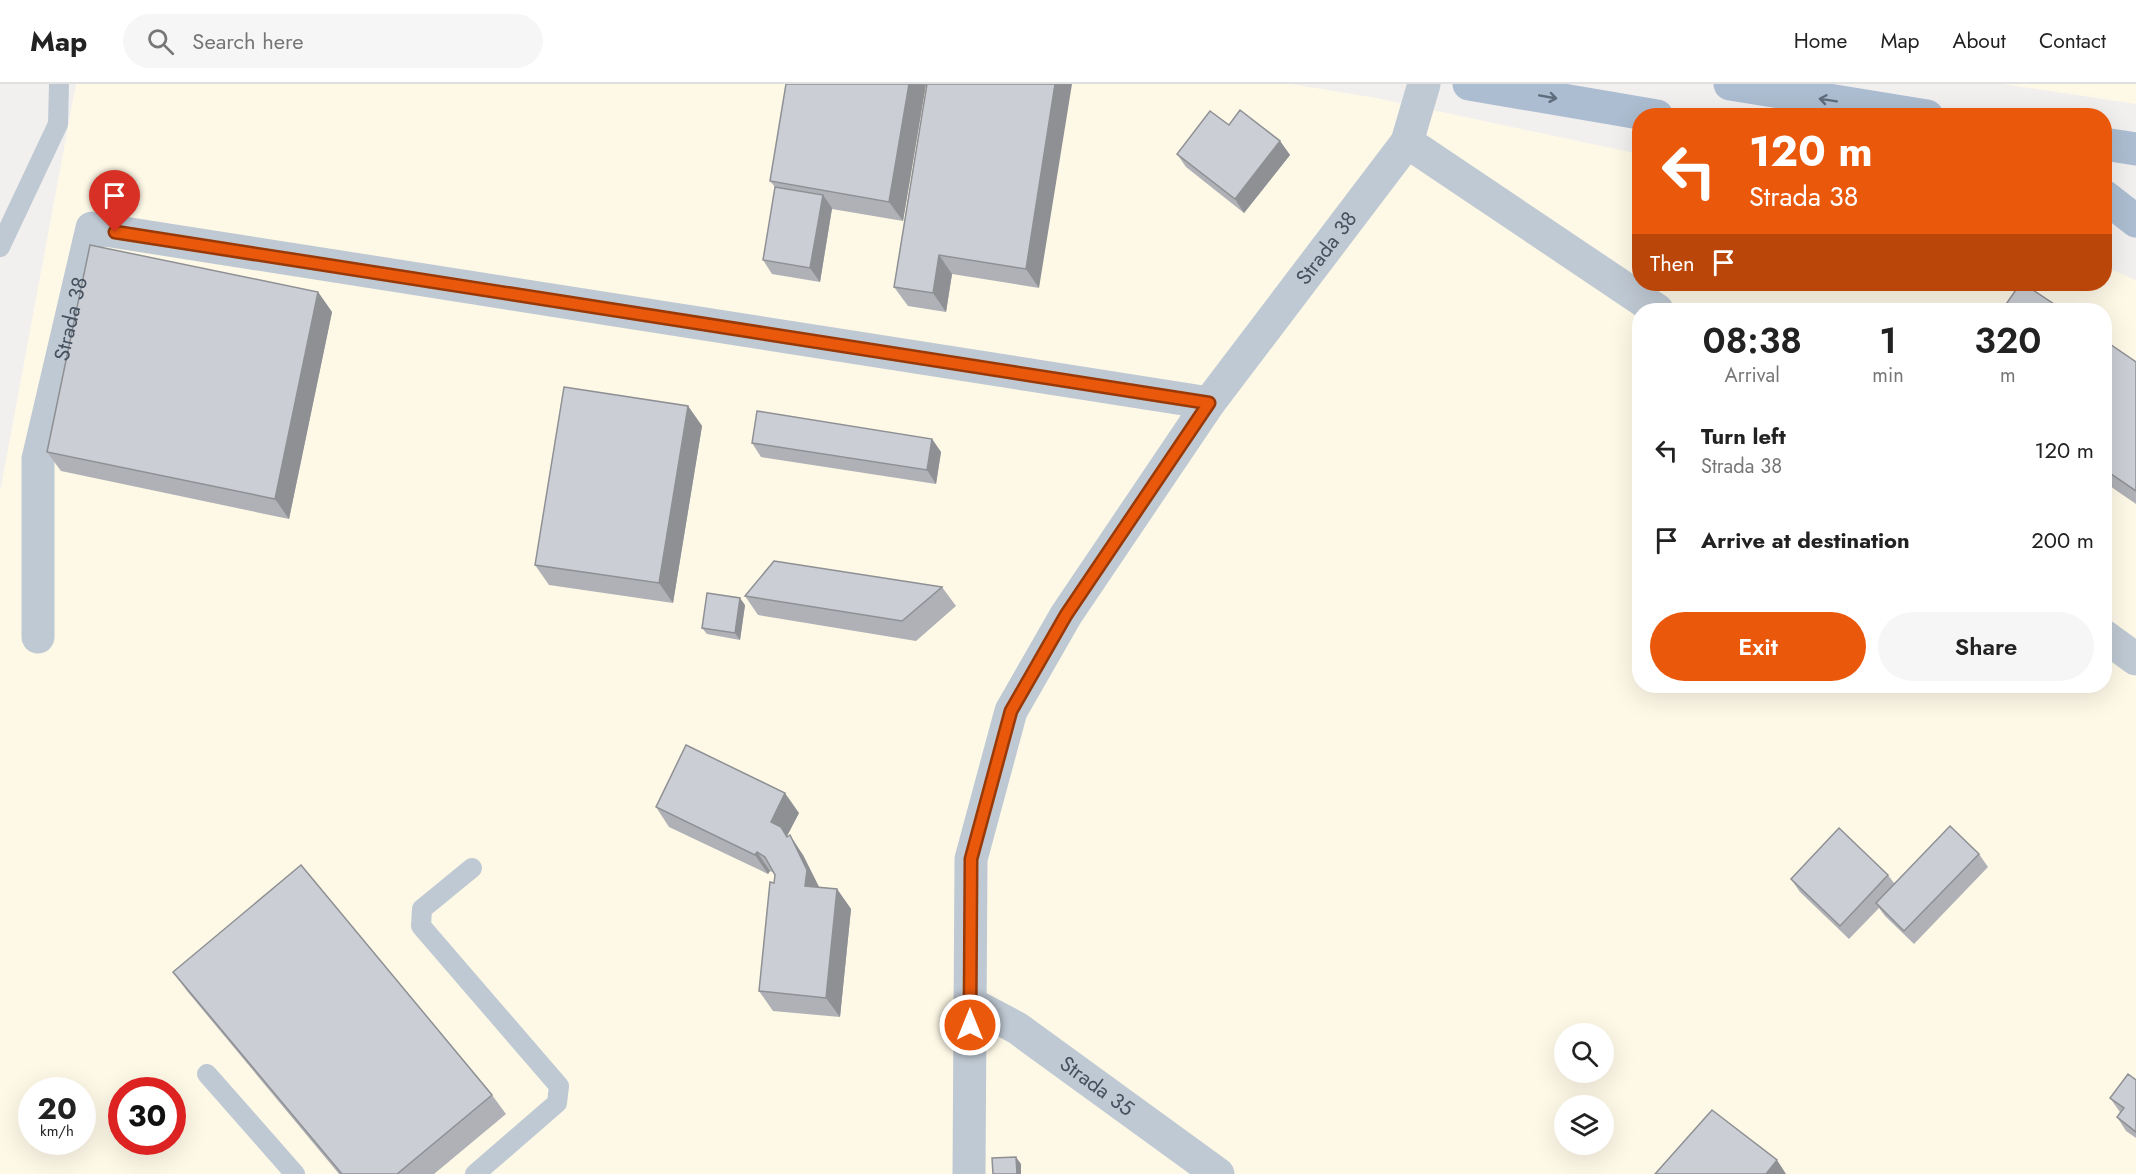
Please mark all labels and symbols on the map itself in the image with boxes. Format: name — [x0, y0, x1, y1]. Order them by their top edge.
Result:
one-way arrow — [1538, 92, 1557, 103]
one-way arrow — [1818, 94, 1838, 105]
pin — [89, 170, 140, 232]
street label: Strada 38 — [1289, 205, 1364, 291]
street label: Strada 38 — [46, 274, 95, 364]
position arrow — [938, 993, 1002, 1057]
street label: Strada 35 — [1053, 1049, 1140, 1123]
speed limit sign: 30 — [108, 1077, 186, 1155]

